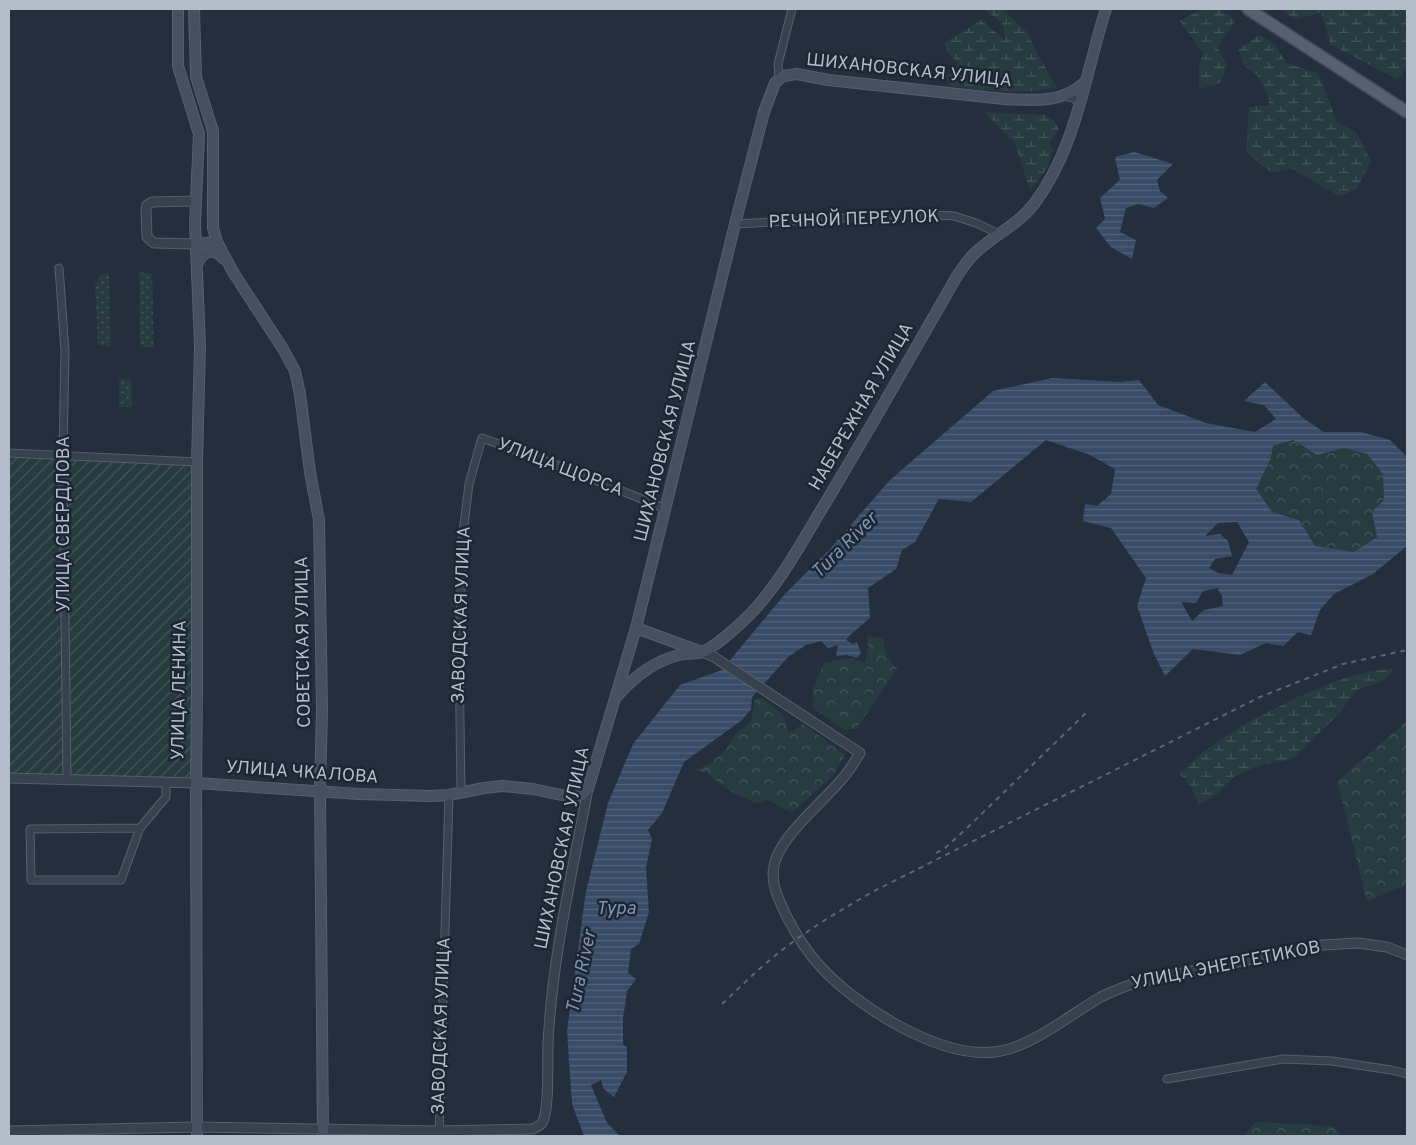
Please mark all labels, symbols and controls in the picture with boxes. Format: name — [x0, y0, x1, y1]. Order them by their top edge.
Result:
street label: ШИХАНОВСКАЯ УЛИЦА — [805, 49, 1013, 93]
street label: РЕЧНОЙ ПЕРЕУЛОК — [768, 204, 940, 234]
street label: НАБЕРЕЖНАЯ УЛИЦА — [805, 319, 919, 495]
street label: ШИХАНОВСКАЯ УЛИЦА — [630, 338, 702, 544]
street label: УЛИЦА ЩОРСА — [494, 433, 626, 503]
street label: УЛИЦА СВЕРДЛОВА — [53, 436, 76, 612]
water label: Tura River — [807, 506, 885, 584]
street label: ЗАВОДСКАЯ УЛИЦА — [447, 526, 477, 704]
street label: СОВЕТСКАЯ УЛИЦА — [291, 556, 317, 728]
street label: УЛИЦА ЛЕНИНА — [167, 620, 193, 760]
street label: ШИХАНОВСКАЯ УЛИЦА — [530, 744, 596, 952]
street label: УЛИЦА ЧКАЛОВА — [225, 756, 379, 790]
water label: Тура — [596, 897, 636, 921]
water label: Tura River — [561, 927, 603, 1016]
street label: УЛИЦА ЭНЕРГЕТИКОВ — [1130, 936, 1322, 996]
street label: ЗАВОДСКАЯ УЛИЦА — [427, 937, 457, 1115]

